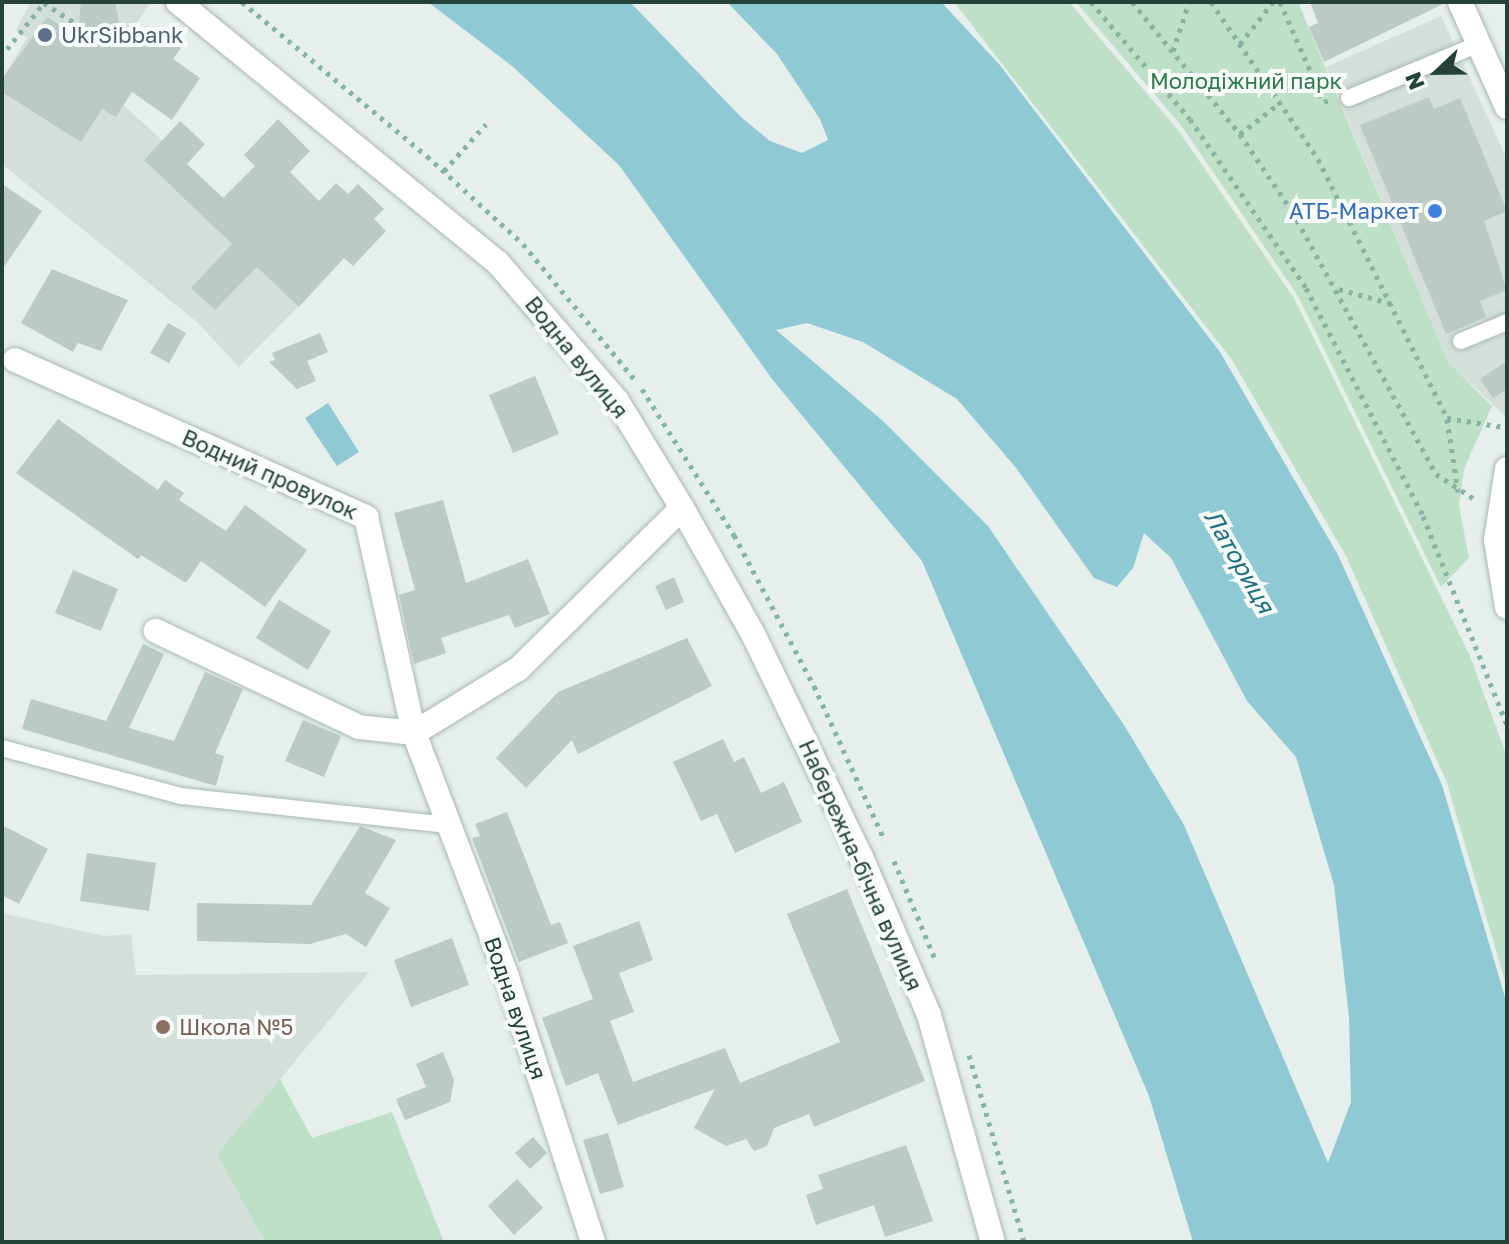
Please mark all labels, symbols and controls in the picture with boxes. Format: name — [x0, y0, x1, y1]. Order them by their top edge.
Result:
place label: UkrSibbank — [61, 22, 183, 48]
marker: UkrSibbank — [36, 26, 54, 44]
north arrow — [1397, 32, 1477, 112]
park label: Молодіжний парк — [1150, 68, 1342, 94]
text: N — [1399, 68, 1430, 94]
place label: АТБ-Маркет — [1289, 198, 1419, 224]
marker: АТБ-Маркет — [1426, 202, 1444, 220]
street label: Водна вулиця — [520, 291, 634, 423]
street label: Водний провулок — [178, 423, 362, 525]
water label: Латориця — [1199, 504, 1281, 618]
street label: Набережна-бічна вулиця — [794, 735, 928, 995]
street label: Водна вулиця — [479, 933, 553, 1083]
place label: Школа №5 — [179, 1014, 293, 1040]
marker: Школа №5 — [154, 1018, 172, 1036]

